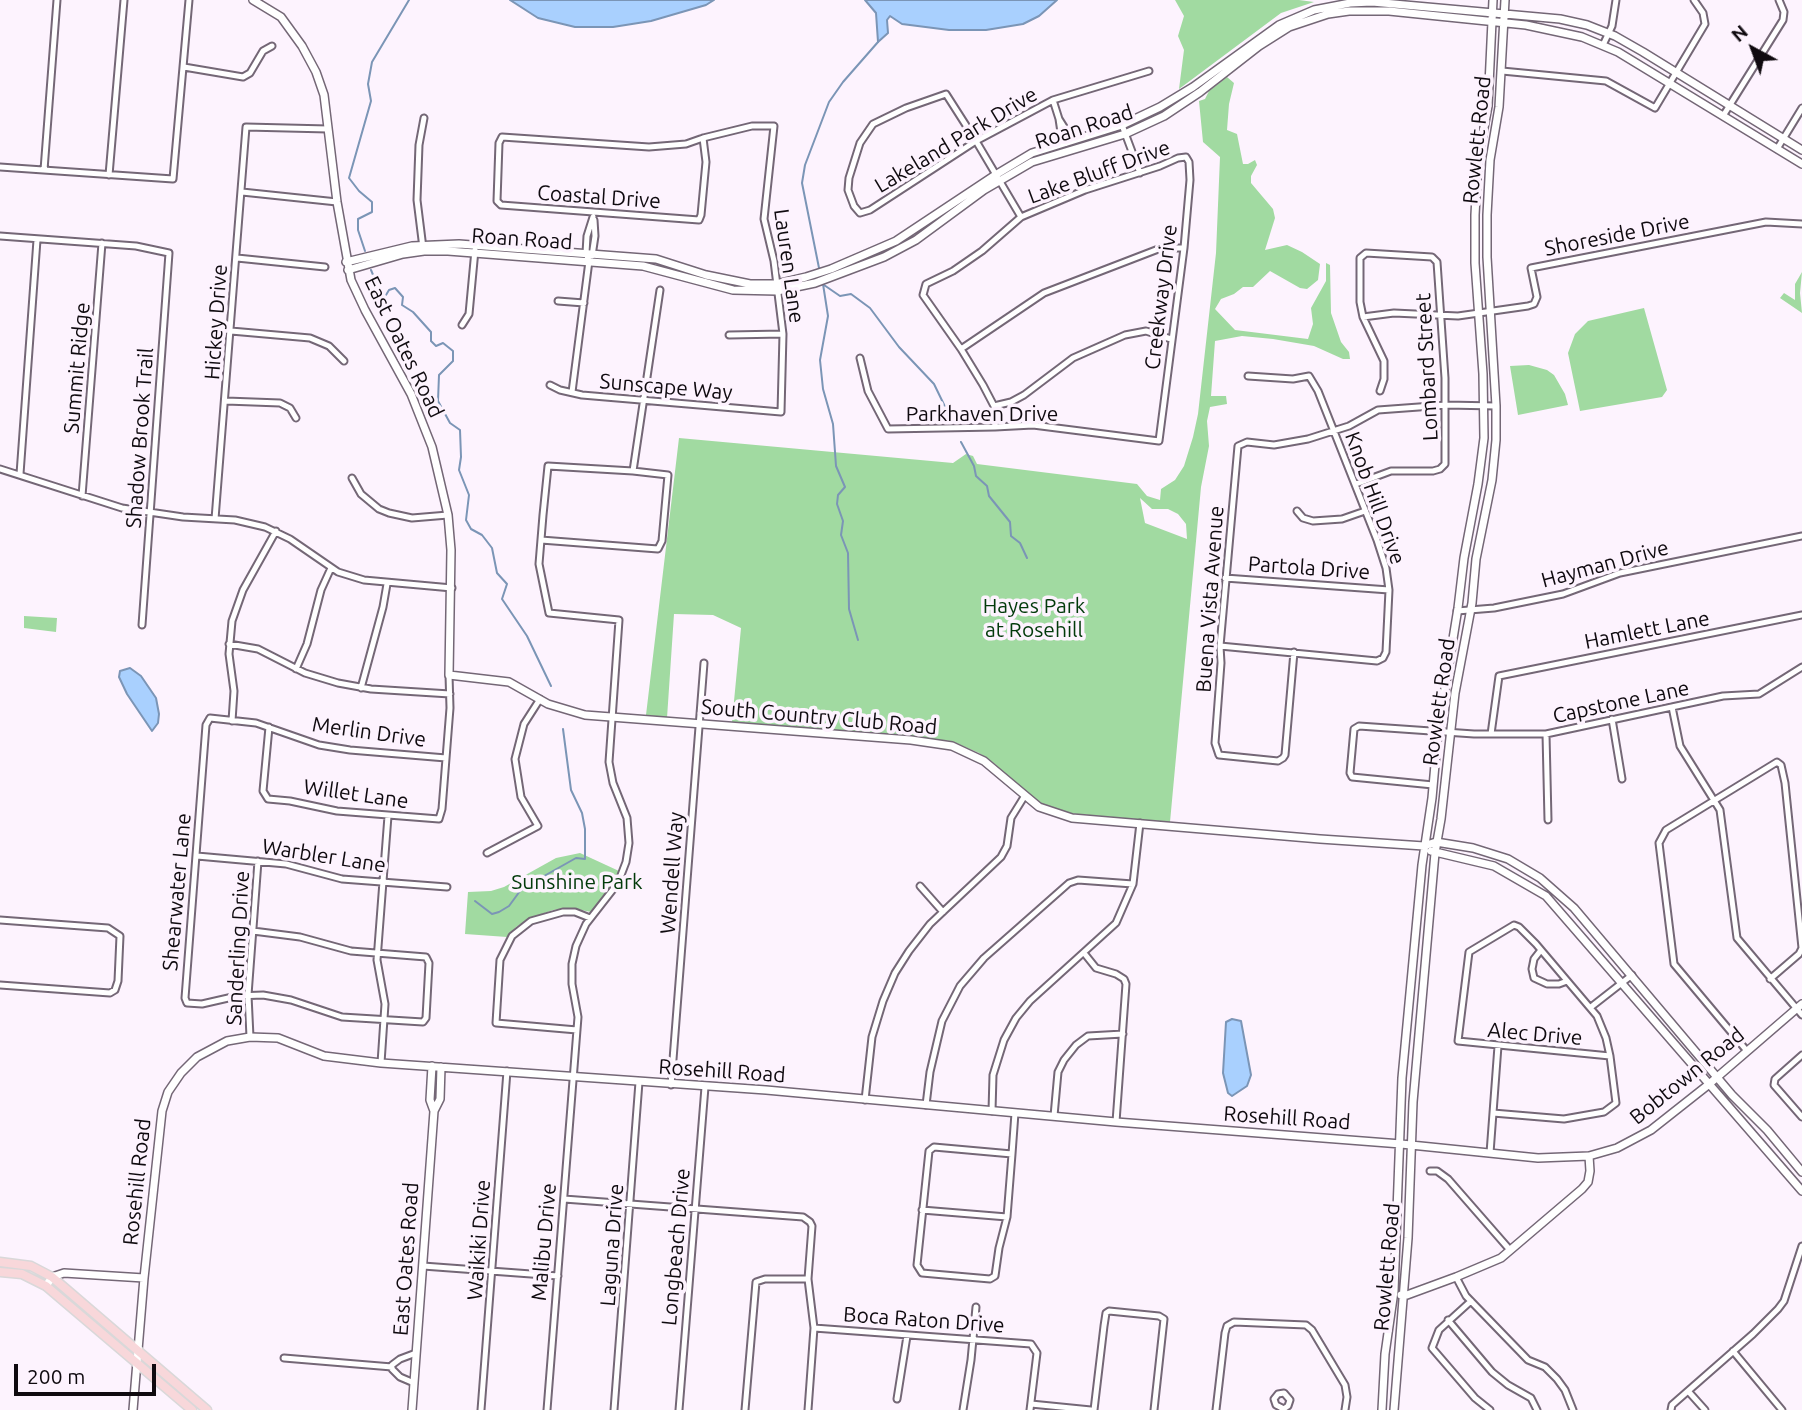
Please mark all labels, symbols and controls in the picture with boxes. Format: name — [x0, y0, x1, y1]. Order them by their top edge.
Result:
north arrow — [1718, 14, 1788, 84]
text: N — [1727, 20, 1752, 46]
street label: Rowlett Road — [1458, 75, 1496, 205]
street label: Lakeland Park Drive — [870, 82, 1042, 198]
street label: Roan Road — [1032, 99, 1136, 155]
street label: Lake Bluff Drive — [1024, 135, 1174, 209]
street label: Coastal Drive — [536, 180, 662, 214]
street label: Lauren Lane — [769, 207, 809, 325]
street label: Shoreside Drive — [1542, 209, 1692, 261]
street label: Roan Road — [471, 223, 573, 255]
street label: Creekway Drive — [1140, 223, 1182, 371]
street label: Hickey Drive — [199, 263, 233, 381]
street label: East Oates Road — [359, 272, 449, 422]
street label: Lombard Street — [1411, 293, 1443, 441]
street label: Summit Ridge — [59, 301, 95, 435]
street label: Shadow Brook Trail — [121, 347, 159, 529]
street label: Sunscape Way — [599, 369, 733, 405]
street label: Parkhaven Drive — [906, 401, 1058, 427]
street label: Knob Hill Drive — [1339, 428, 1411, 568]
street label: Buena Vista Avenue — [1191, 505, 1229, 693]
street label: Hayman Drive — [1539, 535, 1671, 593]
street label: Partola Drive — [1247, 551, 1371, 585]
park label: Hayes Park at Rosehill — [983, 593, 1085, 643]
street label: Hamlett Lane — [1582, 606, 1712, 654]
street label: Rowlett Road — [1418, 637, 1460, 767]
street label: Capstone Lane — [1550, 675, 1692, 729]
street label: South Country Club Road — [700, 694, 938, 740]
street label: Merlin Drive — [310, 712, 428, 752]
street label: Willet Lane — [302, 774, 410, 814]
street label: Wendell Way — [655, 811, 689, 935]
street label: Shearwater Lane — [158, 812, 196, 972]
street label: Warbler Lane — [260, 834, 388, 878]
park label: Sunshine Park — [511, 869, 643, 895]
street label: Sanderling Drive — [221, 870, 255, 1026]
street label: Alec Drive — [1487, 1017, 1583, 1051]
street label: Bobtown Road — [1625, 1022, 1749, 1130]
street label: Rosehill Road — [658, 1054, 786, 1088]
street label: Rosehill Road — [1223, 1101, 1351, 1135]
street label: Rosehill Road — [118, 1117, 156, 1247]
street label: Longbeach Drive — [657, 1167, 695, 1327]
street label: Waikiki Drive — [462, 1179, 496, 1301]
street label: East Oates Road — [388, 1181, 424, 1337]
street label: Malibu Drive — [526, 1182, 562, 1302]
street label: Laguna Drive — [595, 1183, 629, 1307]
street label: Rowlett Road — [1369, 1202, 1405, 1332]
street label: Boca Raton Drive — [842, 1302, 1006, 1338]
scale bar — [18, 1350, 159, 1394]
text: 200 m — [27, 1364, 85, 1388]

